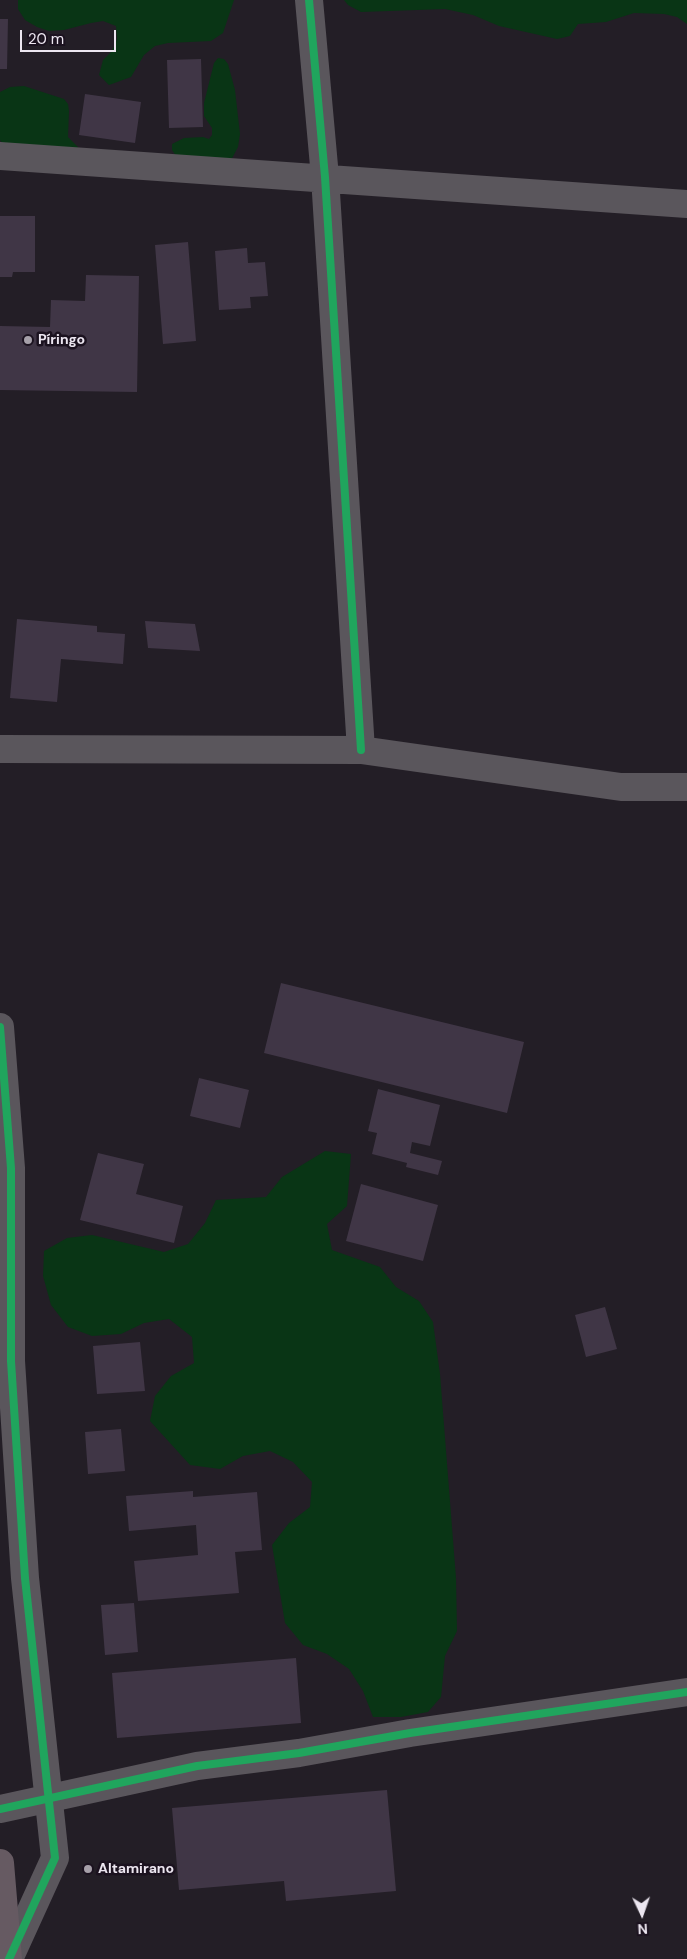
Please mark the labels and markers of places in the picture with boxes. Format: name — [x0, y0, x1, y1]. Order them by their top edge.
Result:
place label: Píringo — [38, 332, 85, 348]
marker: Píringo — [22, 334, 34, 346]
place label: Altamirano — [98, 1861, 174, 1877]
marker: Altamirano — [82, 1863, 94, 1875]

